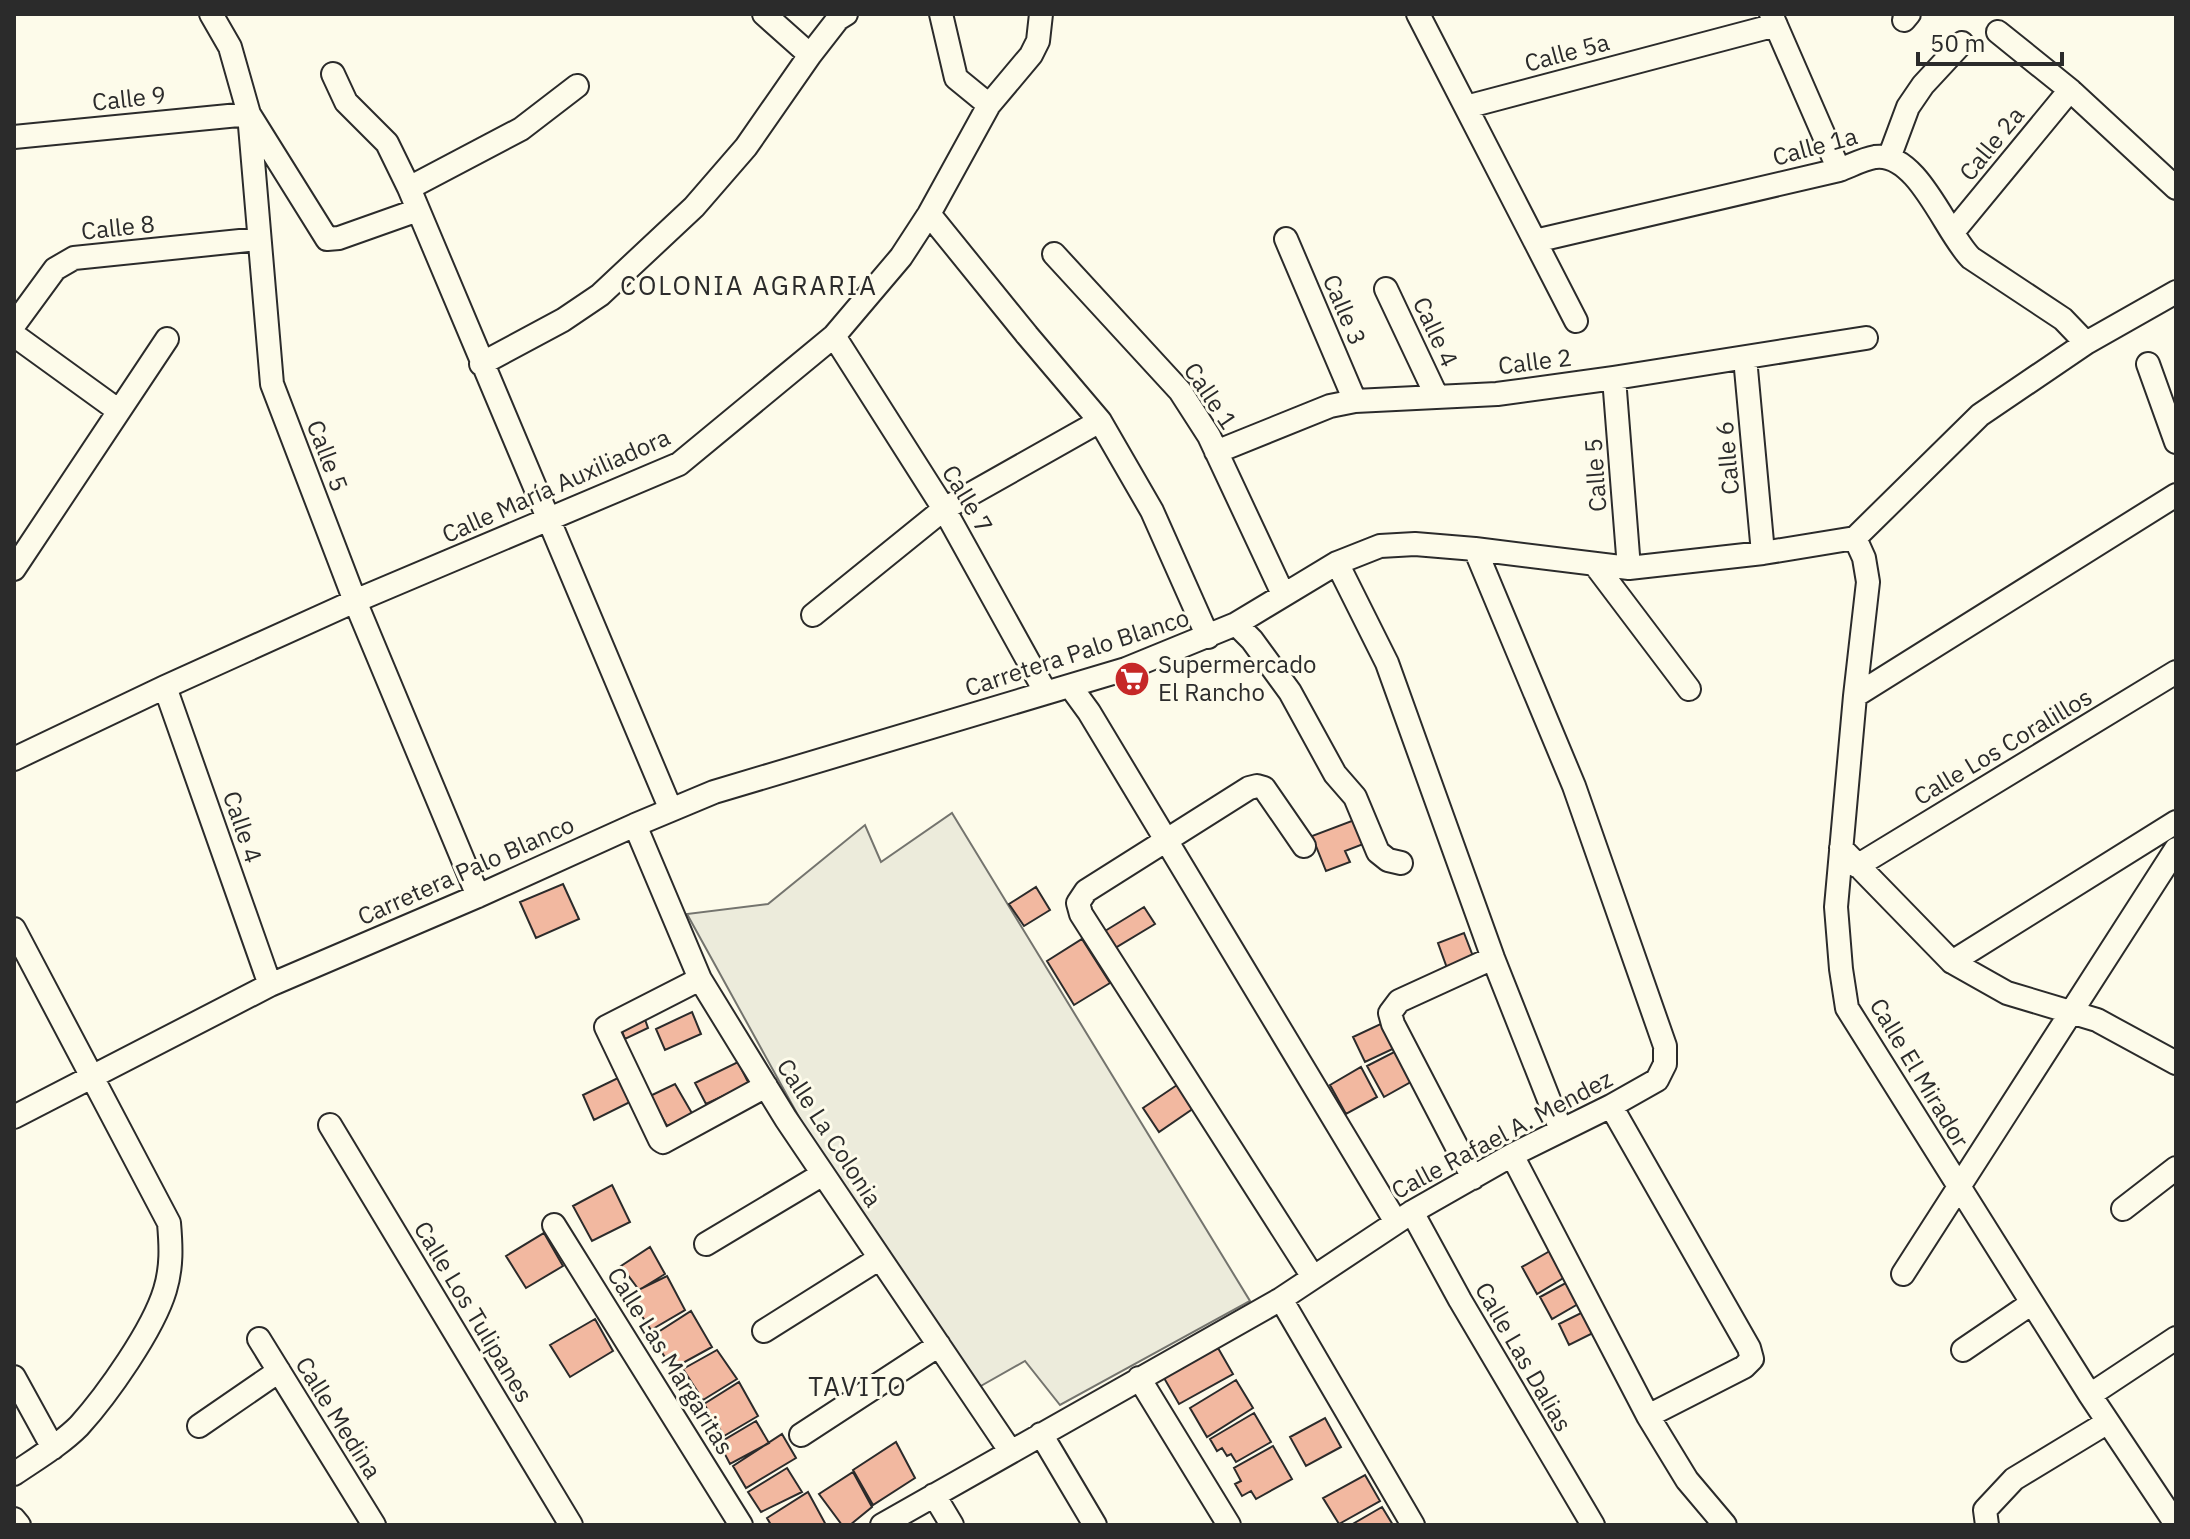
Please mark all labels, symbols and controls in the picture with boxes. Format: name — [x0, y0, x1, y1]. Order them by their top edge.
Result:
scale bar — [1918, 16, 2062, 66]
street label: Calle 5a — [1521, 25, 1613, 79]
text: 50 m — [1930, 27, 1985, 59]
street label: Calle 9 — [90, 78, 167, 118]
street label: Calle 2a — [1952, 99, 2031, 187]
street label: Calle 1a — [1769, 119, 1861, 173]
street label: Calle 8 — [79, 207, 156, 247]
district label: COLONIA AGRARIA — [620, 268, 878, 302]
street label: Calle 3 — [1316, 269, 1374, 350]
street label: Calle 4 — [1406, 291, 1466, 372]
street label: Calle 2 — [1496, 341, 1574, 381]
street label: Calle 1 — [1177, 356, 1245, 435]
street label: Calle 5 — [300, 415, 356, 496]
street label: Calle María Auxiliadora — [436, 420, 675, 550]
street label: Calle 6 — [1708, 420, 1746, 496]
street label: Calle 5 — [1576, 437, 1614, 513]
street label: Calle 7 — [935, 459, 1001, 538]
street label: Carretera Palo Blanco — [961, 601, 1193, 703]
place label: Supermercado El Rancho — [1158, 648, 1317, 708]
supermarket icon: Supermercado El Rancho — [1113, 660, 1151, 698]
street label: Calle Los Coralillos — [1907, 680, 2098, 812]
street label: Calle 4 — [216, 787, 270, 867]
street label: Carretera Palo Blanco — [352, 808, 579, 932]
street label: Calle El Mirador — [1863, 992, 1977, 1153]
street label: Calle La Colonia — [770, 1052, 890, 1213]
street label: Calle Rafael A. Mendez — [1386, 1062, 1618, 1206]
street label: Calle Los Tulipanes — [407, 1215, 541, 1408]
street label: Calle Las Margaritas — [600, 1261, 741, 1460]
street label: Calle Las Dalias — [1468, 1276, 1580, 1437]
street label: Calle Medina — [289, 1350, 389, 1485]
district label: TAVITO — [808, 1369, 908, 1403]

